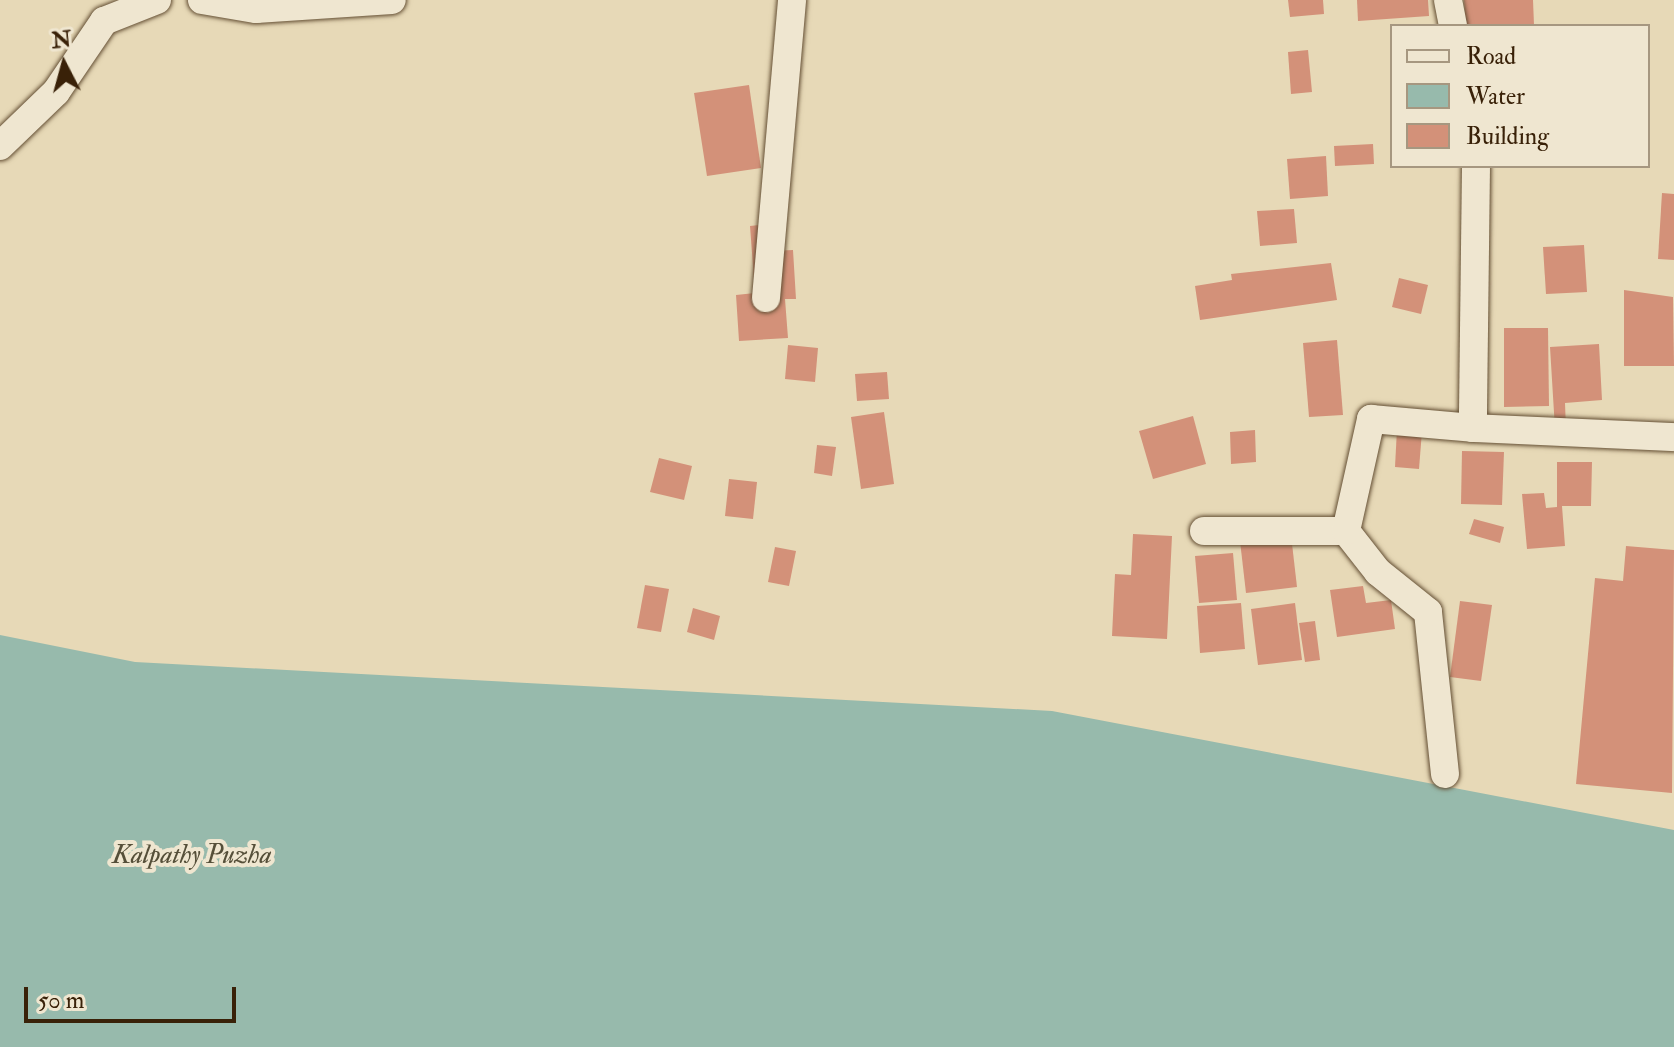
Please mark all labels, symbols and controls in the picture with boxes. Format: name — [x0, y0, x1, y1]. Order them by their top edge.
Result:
north arrow — [24, 24, 104, 104]
legend — [1390, 24, 1650, 168]
text: N — [50, 25, 73, 55]
text: Road — [1466, 41, 1516, 72]
text: Water — [1466, 81, 1525, 112]
text: Building — [1466, 121, 1549, 152]
water label: Kalpathy Puzha — [112, 840, 272, 872]
scale bar — [28, 971, 240, 1021]
text: 50 m — [38, 985, 84, 1016]

